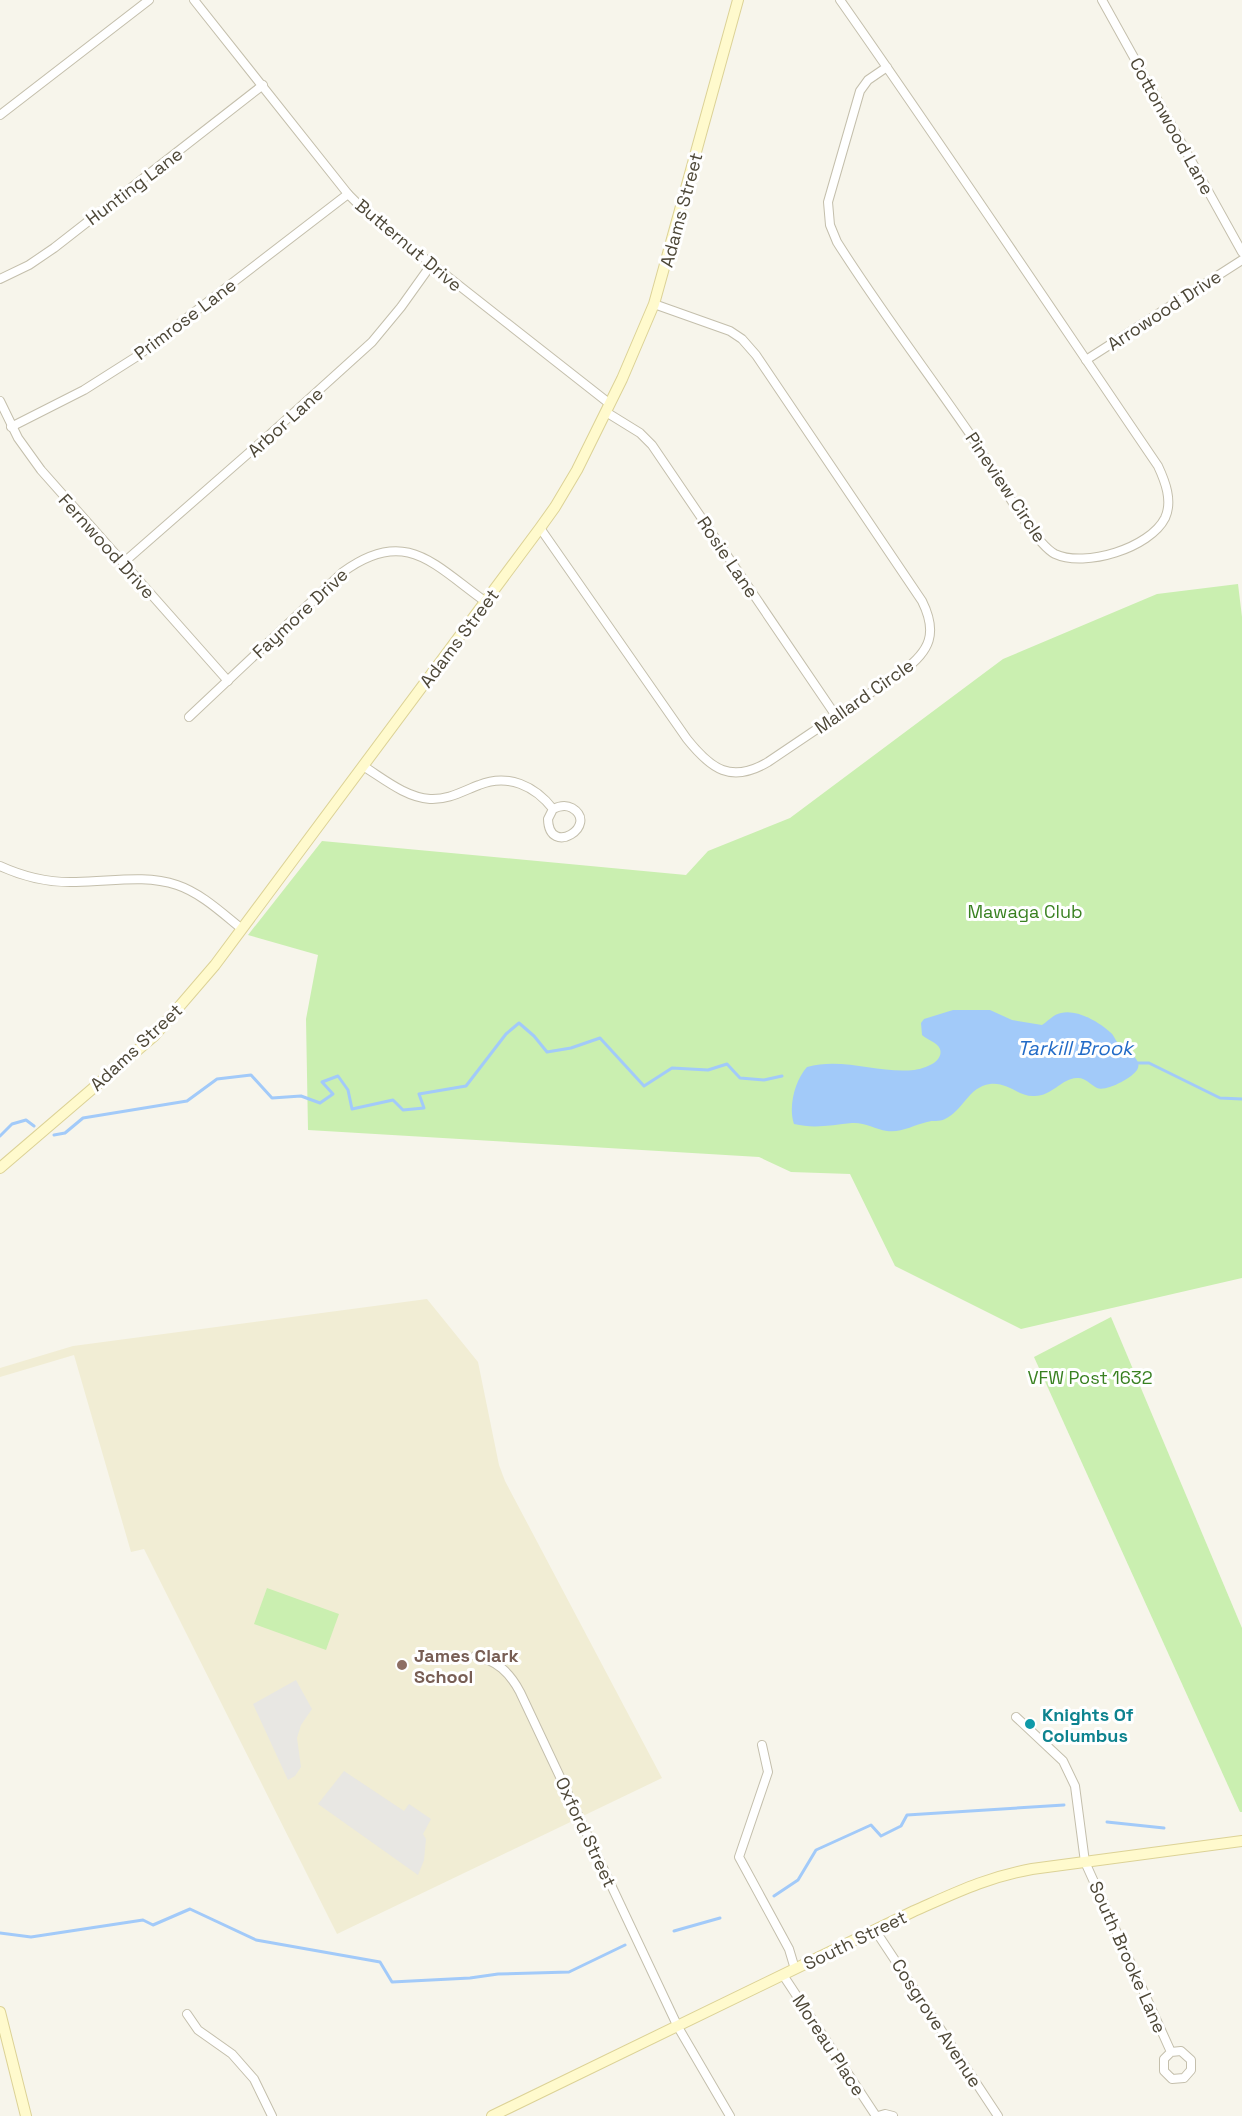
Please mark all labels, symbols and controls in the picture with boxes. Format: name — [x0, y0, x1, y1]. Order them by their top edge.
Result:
street label: Cottonwood Lane — [1125, 53, 1219, 199]
street label: Hunting Lane — [81, 142, 187, 230]
street label: Adams Street — [655, 150, 707, 270]
street label: Butternut Drive — [351, 194, 467, 296]
street label: Arrowood Drive — [1103, 265, 1225, 355]
street label: Primrose Lane — [129, 273, 241, 365]
street label: Arbor Lane — [242, 382, 328, 462]
street label: Pineview Circle — [961, 427, 1051, 547]
street label: Fernwood Drive — [54, 489, 160, 603]
street label: Rosie Lane — [692, 512, 764, 602]
street label: Faymore Drive — [247, 563, 353, 663]
street label: Adams Street — [414, 584, 504, 692]
street label: Mallard Circle — [810, 653, 918, 739]
park label: Mawaga Club — [967, 900, 1083, 923]
street label: Adams Street — [85, 998, 187, 1096]
water label: Tarkill Brook — [1017, 1035, 1135, 1061]
park label: VFW Post 1632 — [1027, 1366, 1153, 1389]
place label: James Clark School — [414, 1644, 519, 1688]
marker: James Clark School — [395, 1658, 409, 1672]
place label: Knights Of Columbus — [1042, 1703, 1134, 1747]
marker: Knights Of Columbus — [1023, 1717, 1037, 1731]
street label: Oxford Street — [550, 1773, 622, 1891]
street label: South Brooke Lane — [1084, 1877, 1172, 2037]
street label: South Street — [800, 1905, 910, 1975]
street label: Cosgrove Avenue — [887, 1954, 987, 2092]
street label: Moreau Place — [788, 1990, 870, 2100]

